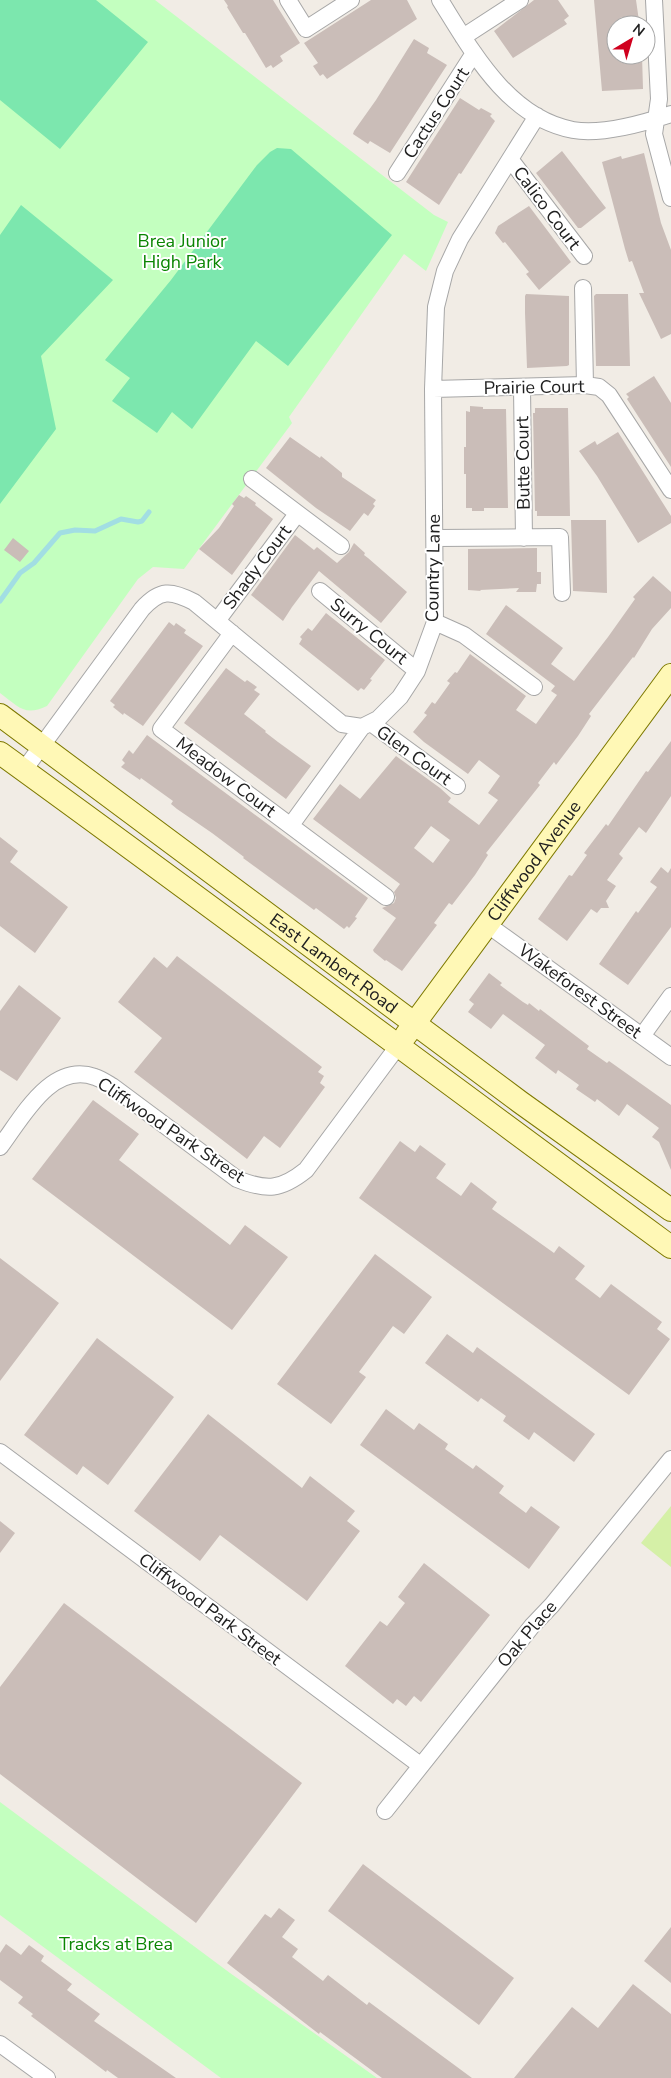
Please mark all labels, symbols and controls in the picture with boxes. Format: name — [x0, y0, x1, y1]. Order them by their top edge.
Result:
north arrow — [606, 15, 656, 65]
text: N — [629, 19, 649, 41]
street label: Cactus Court — [398, 62, 475, 163]
street label: Calico Court — [508, 161, 587, 255]
park label: Brea Junior High Park — [137, 229, 227, 274]
street label: Prairie Court — [483, 374, 585, 400]
street label: Butte Court — [510, 415, 536, 510]
street label: Country Lane — [420, 514, 446, 622]
street label: Shady Court — [217, 519, 297, 614]
street label: Surry Court — [325, 592, 413, 670]
street label: Glen Court — [372, 720, 457, 791]
street label: Meadow Court — [171, 731, 281, 823]
street label: Cliffwood Avenue — [481, 796, 587, 926]
street label: East Lambert Road — [265, 908, 403, 1019]
street label: Wakeforest Street — [514, 938, 647, 1044]
street label: Cliffwood Park Street — [93, 1072, 250, 1189]
street label: Cliffwood Park Street — [134, 1547, 287, 1671]
street label: Oak Place — [492, 1595, 562, 1673]
park label: Tracks at Brea — [59, 1932, 173, 1956]

